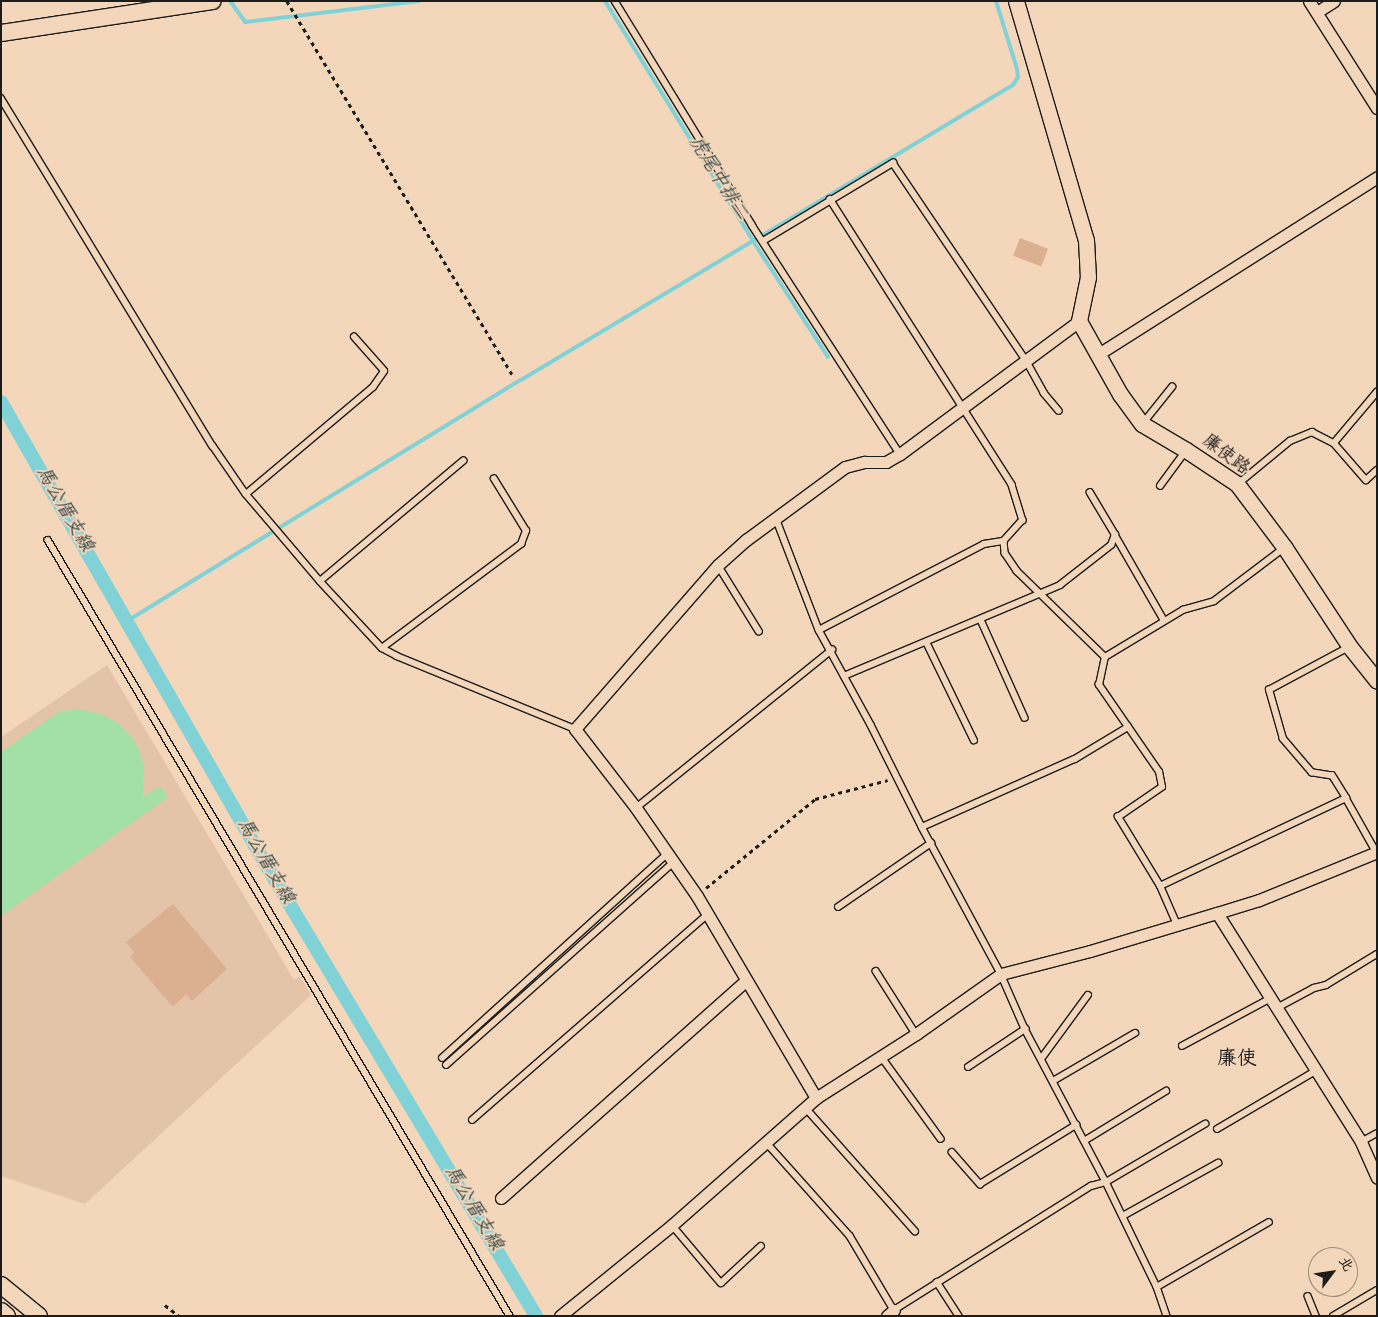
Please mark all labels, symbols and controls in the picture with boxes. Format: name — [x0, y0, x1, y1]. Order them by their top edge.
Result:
water label: 虎尾中排二 — [682, 133, 752, 225]
street label: 廉使路 — [1197, 431, 1253, 481]
water label: 馬公厝支線 — [29, 463, 97, 557]
water label: 馬公厝支線 — [230, 815, 298, 909]
district label: 廉使 — [1217, 1048, 1257, 1072]
water label: 馬公厝支線 — [438, 1162, 506, 1256]
north arrow — [1308, 1247, 1358, 1297]
text: 北 — [1333, 1254, 1357, 1276]

